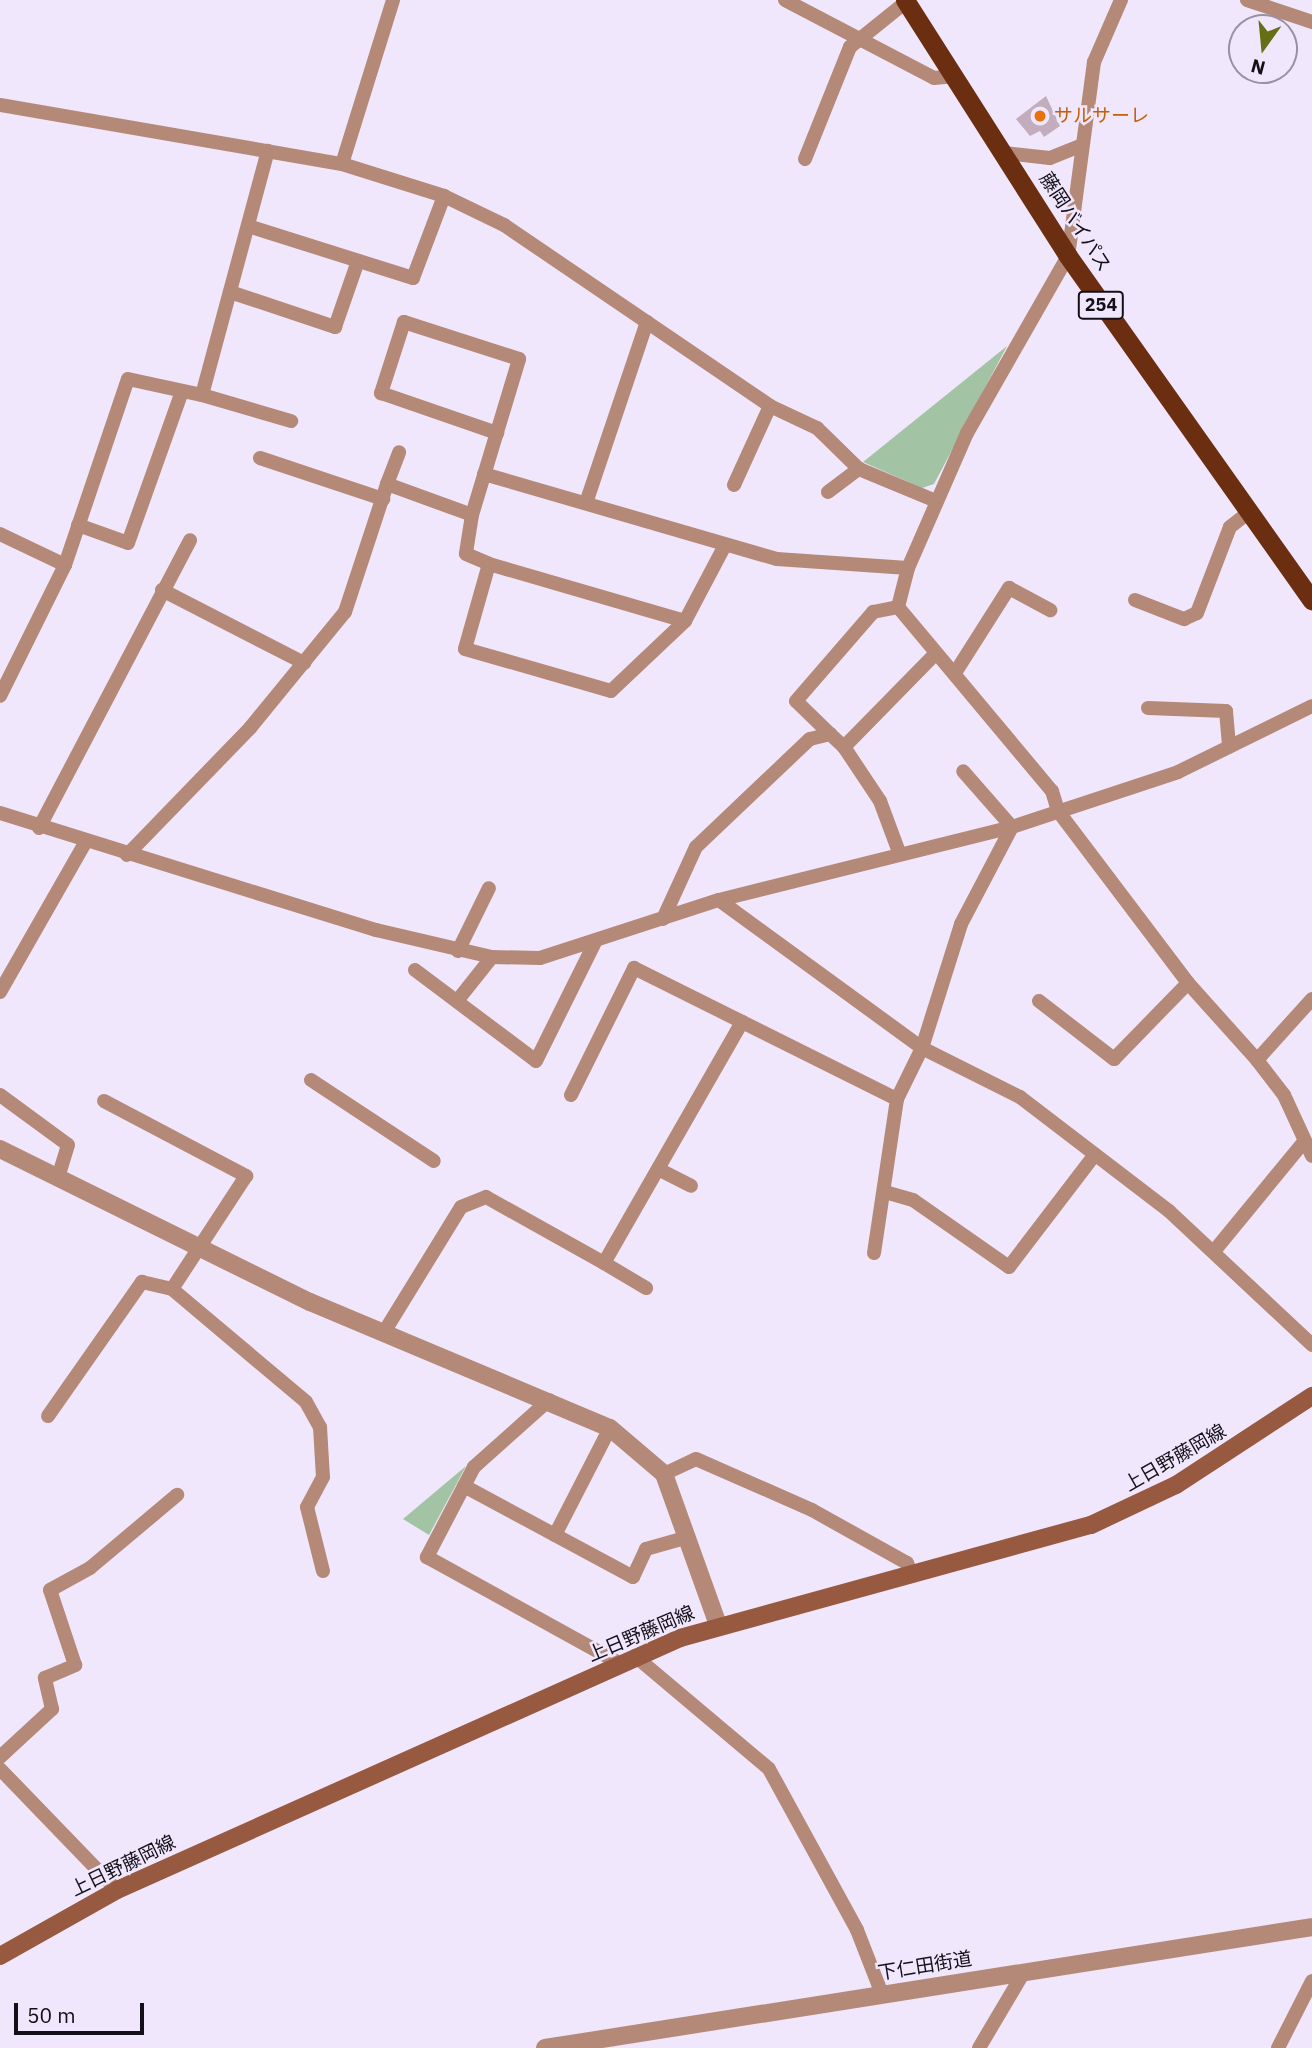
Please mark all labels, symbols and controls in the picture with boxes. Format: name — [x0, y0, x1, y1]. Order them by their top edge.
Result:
north arrow — [1228, 14, 1298, 84]
text: N — [1248, 54, 1268, 81]
place label: サルサーレ — [1054, 105, 1149, 127]
marker: サルサーレ — [1032, 108, 1048, 124]
street label: 藤岡バイパス — [1034, 168, 1116, 276]
road number: 254 — [1076, 290, 1126, 320]
street label: 上日野藤岡線 — [1120, 1420, 1230, 1496]
street label: 上日野藤岡線 — [584, 1601, 698, 1667]
street label: 上日野藤岡線 — [67, 1831, 179, 1901]
street label: 下仁田街道 — [876, 1947, 974, 1985]
scale bar — [18, 1988, 147, 2032]
text: 50 m — [27, 2001, 76, 2029]

